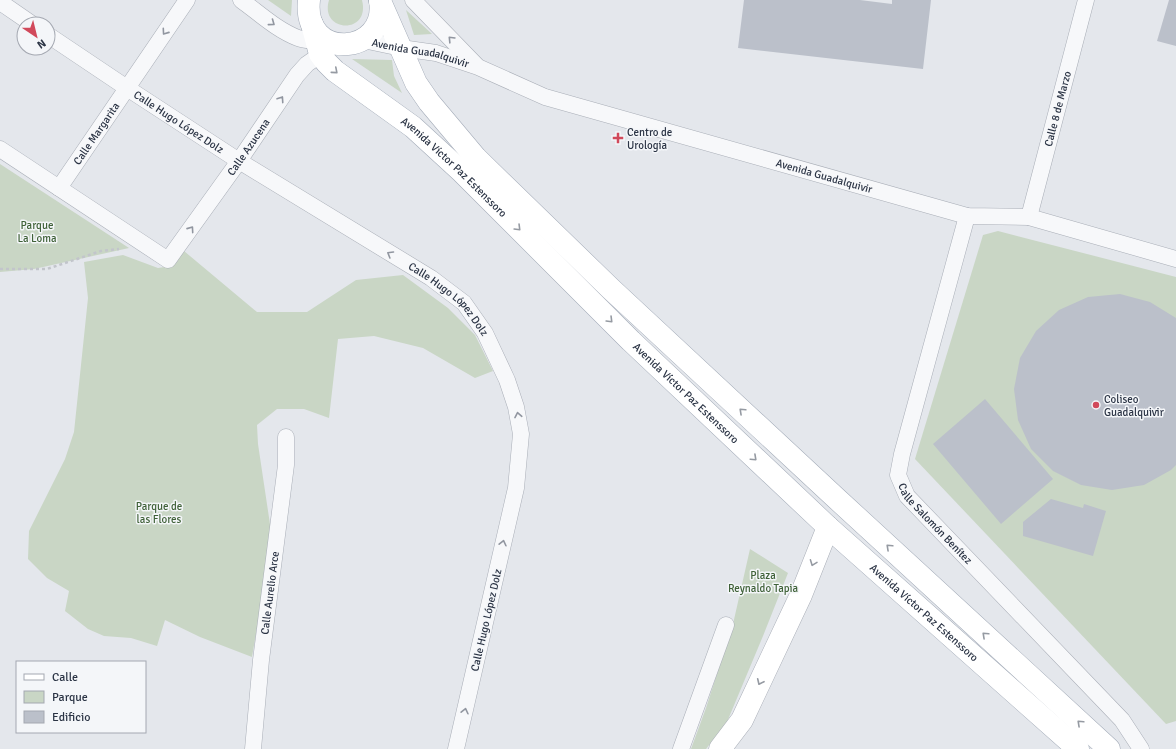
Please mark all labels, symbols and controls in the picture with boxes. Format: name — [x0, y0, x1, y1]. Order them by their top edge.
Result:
north arrow — [16, 16, 56, 56]
one-way arrow — [268, 18, 275, 25]
one-way arrow — [162, 28, 170, 35]
text: N — [35, 36, 48, 51]
street label: Avenida Guadalquivir — [371, 36, 471, 71]
one-way arrow — [448, 36, 456, 44]
one-way arrow — [330, 66, 337, 73]
street label: Calle 8 de Marzo — [1042, 69, 1074, 148]
street label: Calle Hugo López Dolz — [131, 88, 226, 156]
one-way arrow — [276, 96, 284, 103]
street label: Calle Margarita — [71, 100, 123, 167]
street label: Avenida Víctor Paz Estenssoro — [398, 115, 510, 220]
street label: Calle Azucena — [225, 116, 273, 178]
place label: Centro de Urología — [627, 126, 672, 152]
marker: Centro de Urología — [612, 132, 624, 144]
street label: Avenida Guadalquivir — [774, 156, 874, 196]
park label: Parque La Loma — [17, 219, 57, 245]
one-way arrow — [513, 223, 521, 231]
one-way arrow — [186, 226, 193, 233]
one-way arrow — [387, 251, 394, 258]
street label: Calle Hugo López Dolz — [406, 260, 491, 339]
one-way arrow — [605, 315, 613, 323]
street label: Avenida Víctor Paz Estenssoro — [630, 340, 741, 446]
place label: Coliseo Guadalquivir — [1104, 393, 1164, 419]
marker: Coliseo Guadalquivir — [1091, 400, 1101, 410]
one-way arrow — [739, 408, 747, 416]
one-way arrow — [514, 412, 522, 418]
one-way arrow — [749, 453, 757, 461]
street label: Calle Salomón Benítez — [895, 481, 975, 567]
park label: Parque de las Flores — [136, 500, 182, 526]
one-way arrow — [499, 540, 507, 546]
one-way arrow — [886, 544, 894, 552]
street label: Calle Aurelio Arce — [258, 551, 282, 635]
one-way arrow — [810, 560, 818, 567]
street label: Avenida Víctor Paz Estenssoro — [867, 561, 981, 665]
street label: Calle Hugo López Dolz — [468, 568, 505, 673]
park label: Plaza Reynaldo Tapia — [728, 569, 799, 595]
one-way arrow — [982, 632, 990, 639]
legend — [16, 661, 146, 733]
text: Calle — [52, 670, 78, 685]
one-way arrow — [757, 677, 765, 685]
text: Parque — [52, 690, 88, 705]
one-way arrow — [461, 708, 469, 714]
text: Edificio — [52, 710, 90, 725]
one-way arrow — [1078, 720, 1085, 727]

